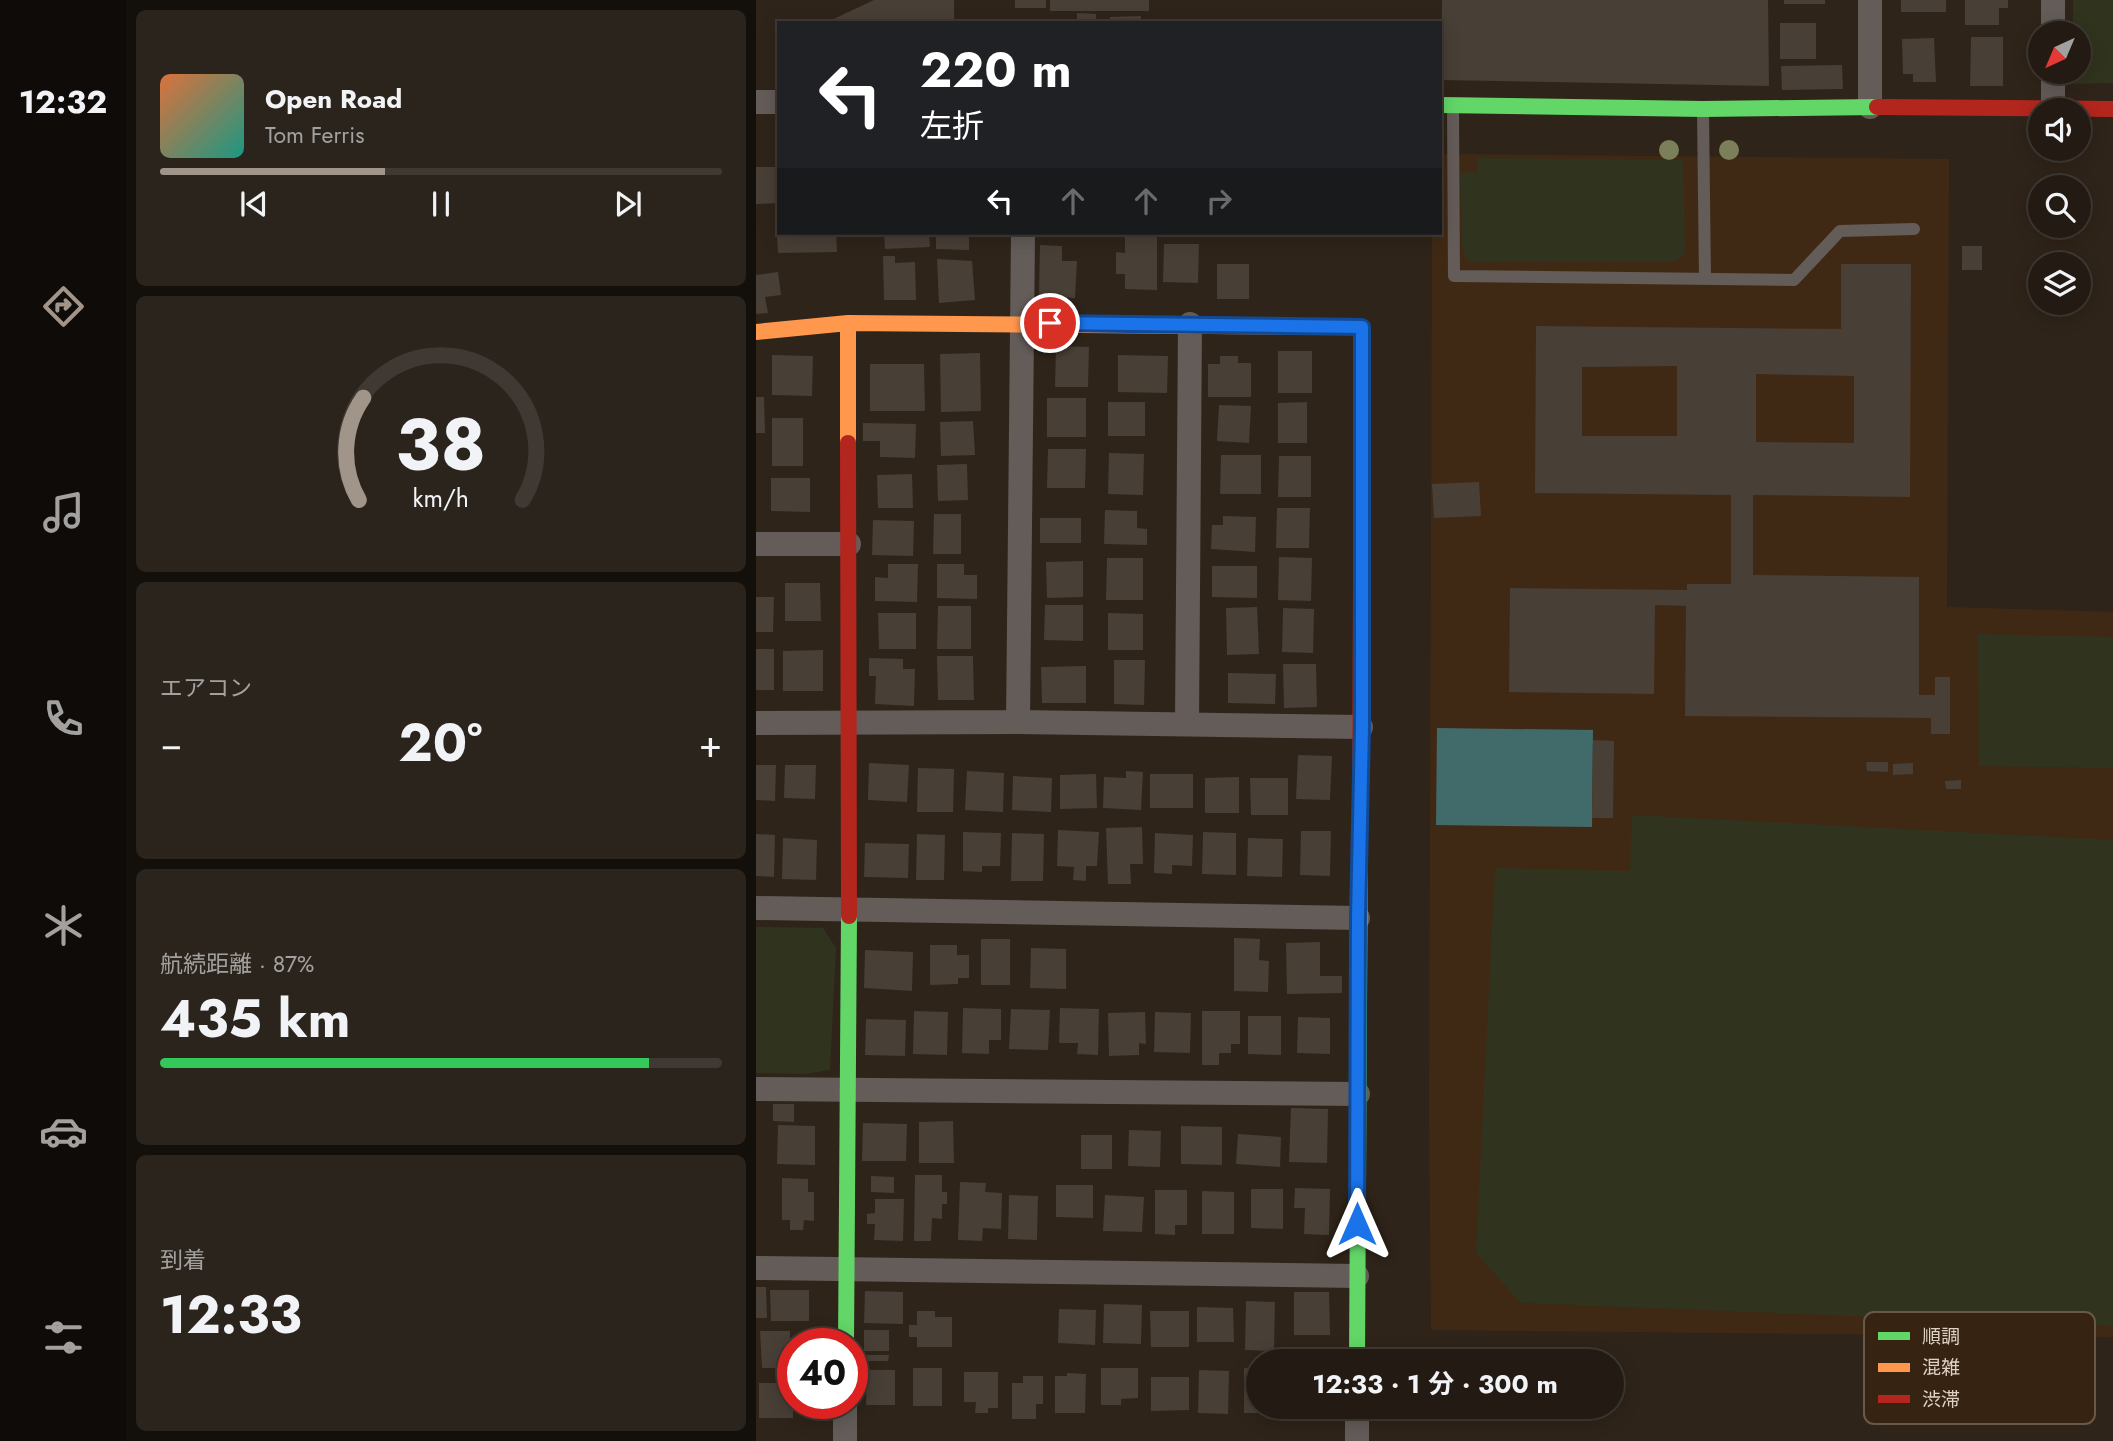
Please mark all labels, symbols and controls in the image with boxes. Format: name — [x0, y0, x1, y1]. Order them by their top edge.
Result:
north arrow — [2028, 21, 2091, 84]
map controls — [2028, 21, 2091, 315]
text: 220 m — [920, 35, 1072, 105]
icon: left — [805, 49, 896, 140]
text: 12:32 — [19, 79, 107, 125]
text: Open Road — [265, 80, 402, 118]
button: sound — [2028, 98, 2091, 161]
text: 左折 — [920, 103, 984, 149]
text: Tom Ferris — [265, 118, 364, 152]
button: search — [2028, 175, 2091, 238]
icon: left — [981, 182, 1019, 220]
icon: ahead — [1054, 182, 1092, 220]
icon: ahead — [1127, 182, 1165, 220]
icon: right — [1200, 182, 1238, 220]
icon: previous — [235, 185, 273, 223]
icon: pause — [422, 185, 460, 223]
icon: next — [609, 185, 647, 223]
button: layers — [2028, 252, 2091, 315]
icon: directions — [39, 282, 88, 331]
pin — [1020, 293, 1080, 353]
icon: arrive — [1031, 304, 1069, 342]
text: 38 — [396, 393, 486, 498]
text: km/h — [413, 480, 469, 516]
icon: music — [39, 488, 88, 537]
text: エアコン — [160, 671, 252, 705]
icon: phone — [39, 694, 88, 743]
text: 20° — [399, 705, 483, 781]
text: − — [160, 716, 182, 771]
text: + — [699, 716, 722, 771]
icon: climate — [39, 901, 88, 950]
text: 航続距離 · 87% — [160, 947, 314, 981]
text: 435 km — [160, 981, 350, 1057]
icon: car — [39, 1107, 88, 1156]
position arrow — [1320, 1187, 1394, 1261]
text: 到着 — [160, 1243, 206, 1277]
text: 12:33 — [160, 1277, 302, 1353]
legend — [1864, 1312, 2095, 1424]
icon: filters — [39, 1313, 88, 1362]
text: 順調 — [1922, 1323, 1960, 1350]
speed limit sign: 40 — [777, 1328, 868, 1419]
text: 混雑 — [1922, 1354, 1960, 1381]
text: 12:33 · 1 分 · 300 m — [1312, 1365, 1558, 1403]
text: 渋滞 — [1922, 1386, 1960, 1413]

